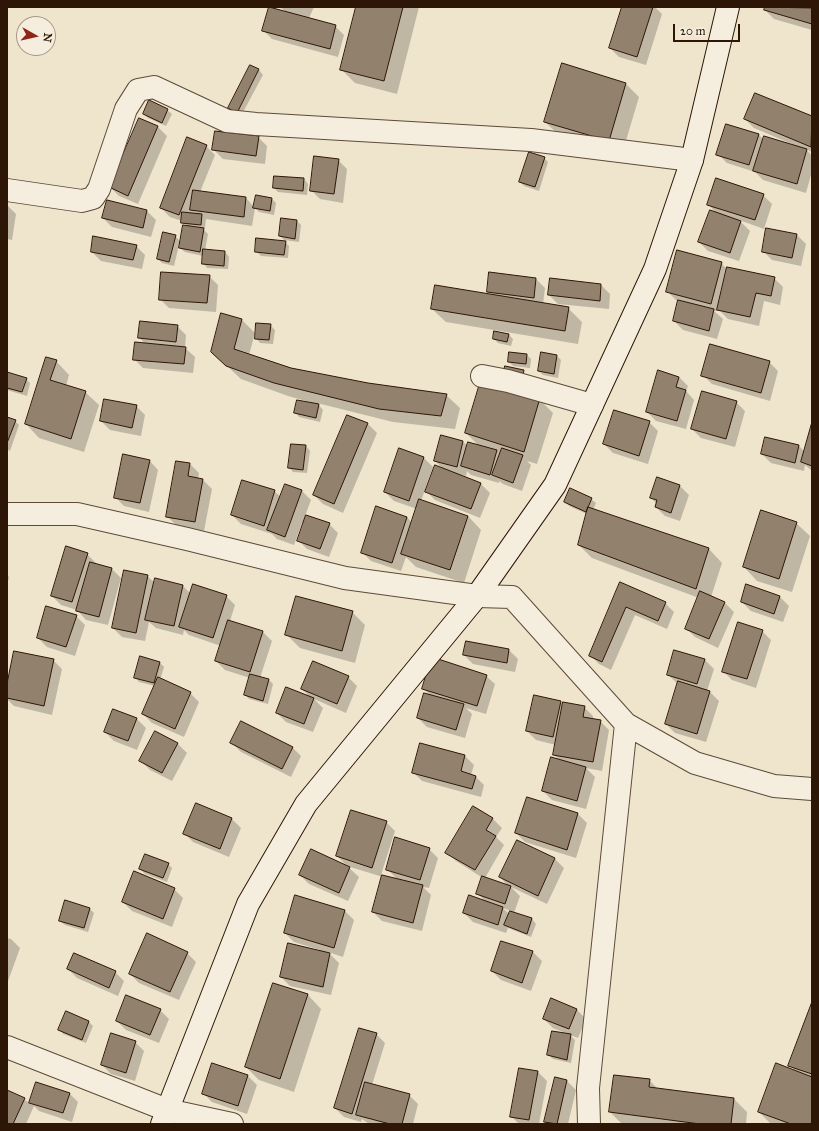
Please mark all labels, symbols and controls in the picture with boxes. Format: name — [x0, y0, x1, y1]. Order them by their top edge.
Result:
north arrow — [16, 16, 56, 56]
scale bar — [675, 16, 742, 42]
text: 20 m — [680, 24, 706, 38]
text: N — [40, 32, 54, 43]

